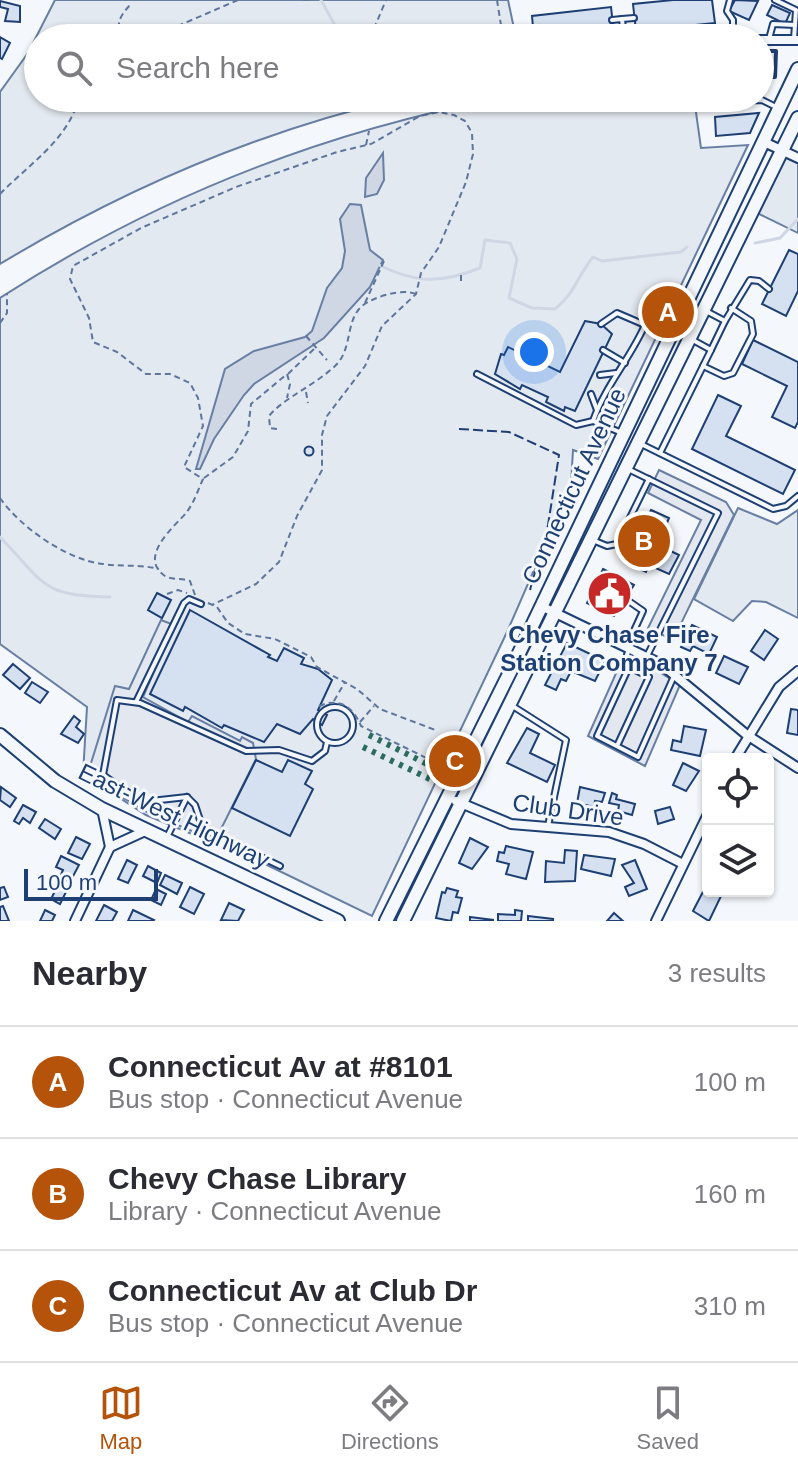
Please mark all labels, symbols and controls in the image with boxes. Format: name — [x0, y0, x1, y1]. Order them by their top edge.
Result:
search box — [24, 24, 774, 112]
icon: search — [52, 46, 96, 90]
text: Search here — [116, 51, 279, 84]
pin: A — [642, 282, 694, 342]
your location — [514, 332, 554, 372]
street label: Connecticut Avenue — [516, 384, 631, 588]
pin: B — [618, 511, 670, 571]
public building icon: Chevy Chase Fire Station Company 7 — [585, 569, 633, 617]
place label: Chevy Chase Fire Station Company 7 — [500, 621, 718, 676]
pin: C — [429, 731, 481, 791]
map controls — [702, 753, 774, 897]
button: locate — [702, 753, 774, 825]
street label: East-West Highway — [74, 758, 274, 873]
street label: Club Drive — [511, 788, 625, 831]
button: layers — [702, 825, 774, 897]
scale bar — [24, 865, 158, 901]
text: 100 m — [36, 870, 97, 895]
text: Nearby — [32, 954, 147, 992]
text: 3 results — [668, 958, 766, 988]
text: Connecticut Av at #8101 — [108, 1050, 453, 1083]
text: A — [49, 1067, 67, 1097]
text: 100 m — [694, 1067, 766, 1097]
text: Bus stop · Connecticut Avenue — [108, 1084, 463, 1114]
text: Chevy Chase Library — [108, 1162, 406, 1195]
text: B — [49, 1179, 67, 1209]
text: 160 m — [694, 1179, 766, 1209]
text: Library · Connecticut Avenue — [108, 1196, 441, 1226]
text: Connecticut Av at Club Dr — [108, 1274, 477, 1307]
text: C — [49, 1291, 67, 1321]
text: 310 m — [694, 1291, 766, 1321]
text: Bus stop · Connecticut Avenue — [108, 1308, 463, 1338]
tab: Map — [99, 1381, 143, 1455]
tab: Directions — [341, 1381, 439, 1455]
tab: Saved — [637, 1381, 699, 1455]

